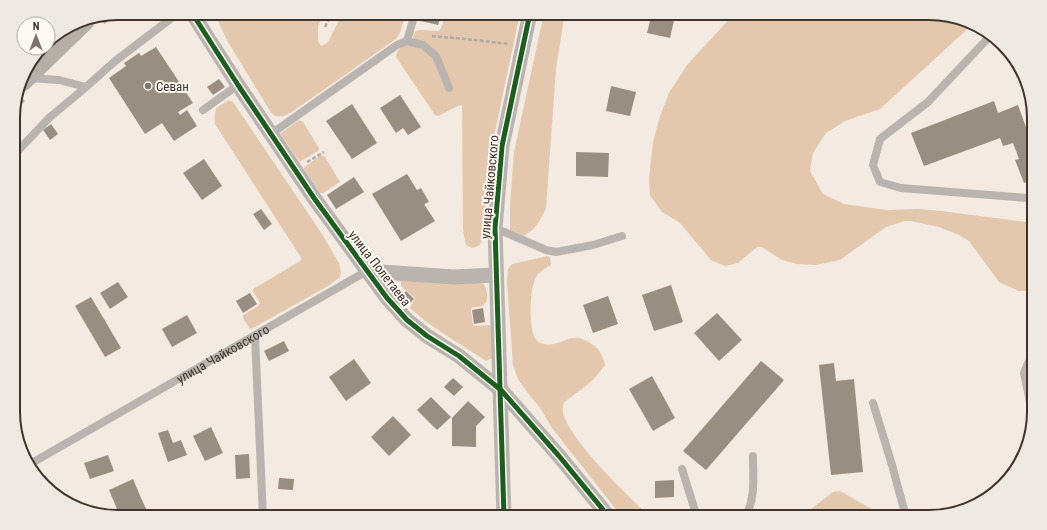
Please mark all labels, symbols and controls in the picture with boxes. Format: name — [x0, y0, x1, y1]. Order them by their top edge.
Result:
north arrow — [16, 16, 56, 56]
text: N — [33, 20, 40, 33]
place label: Севан — [156, 79, 189, 94]
marker: Севан — [143, 81, 153, 91]
street label: улица Чайковского — [477, 135, 502, 240]
street label: улица Полетаева — [345, 227, 414, 309]
street label: улица Чайковского — [174, 322, 272, 387]

